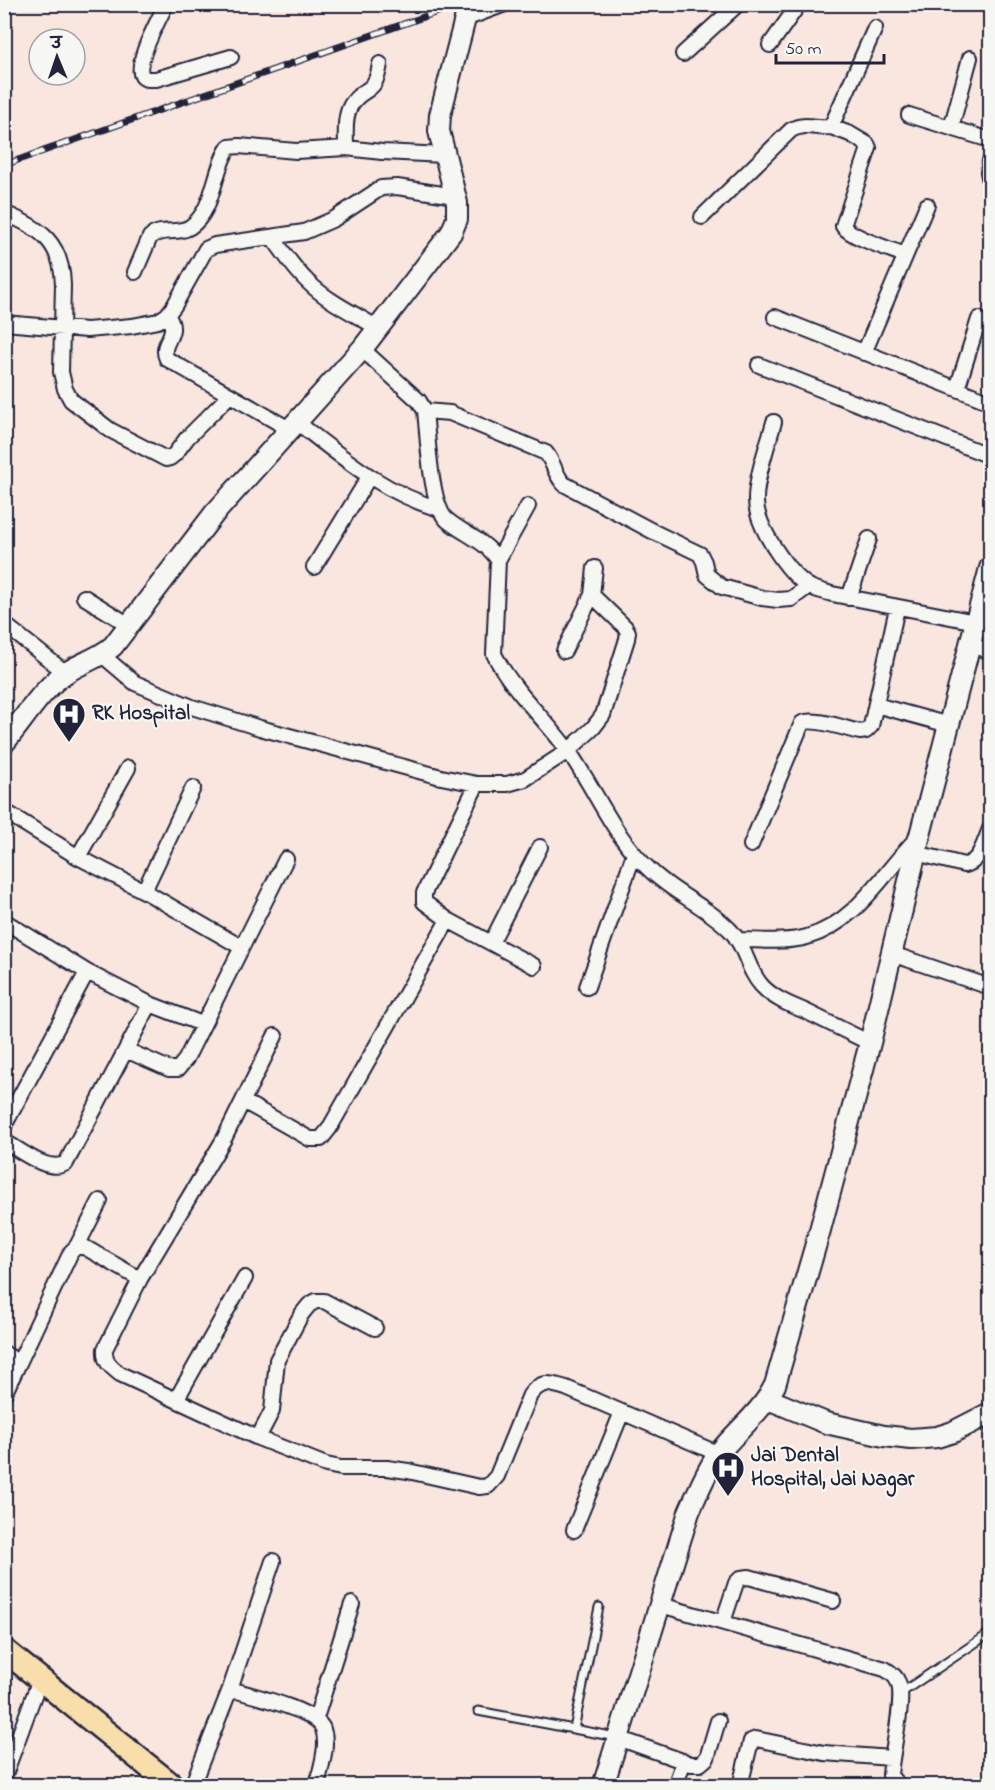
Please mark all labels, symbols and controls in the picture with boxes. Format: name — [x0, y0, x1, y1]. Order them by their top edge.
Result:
north arrow — [27, 27, 87, 87]
scale bar — [776, 27, 884, 65]
text: उ — [49, 32, 64, 56]
text: 50 m — [785, 37, 822, 63]
hospital icon: RK Hospital — [51, 696, 87, 743]
place label: RK Hospital — [92, 699, 190, 729]
place label: Jai Dental Hospital, Jai Nagar — [751, 1441, 915, 1497]
hospital icon: Jai Dental Hospital, Jai Nagar — [710, 1450, 746, 1497]

